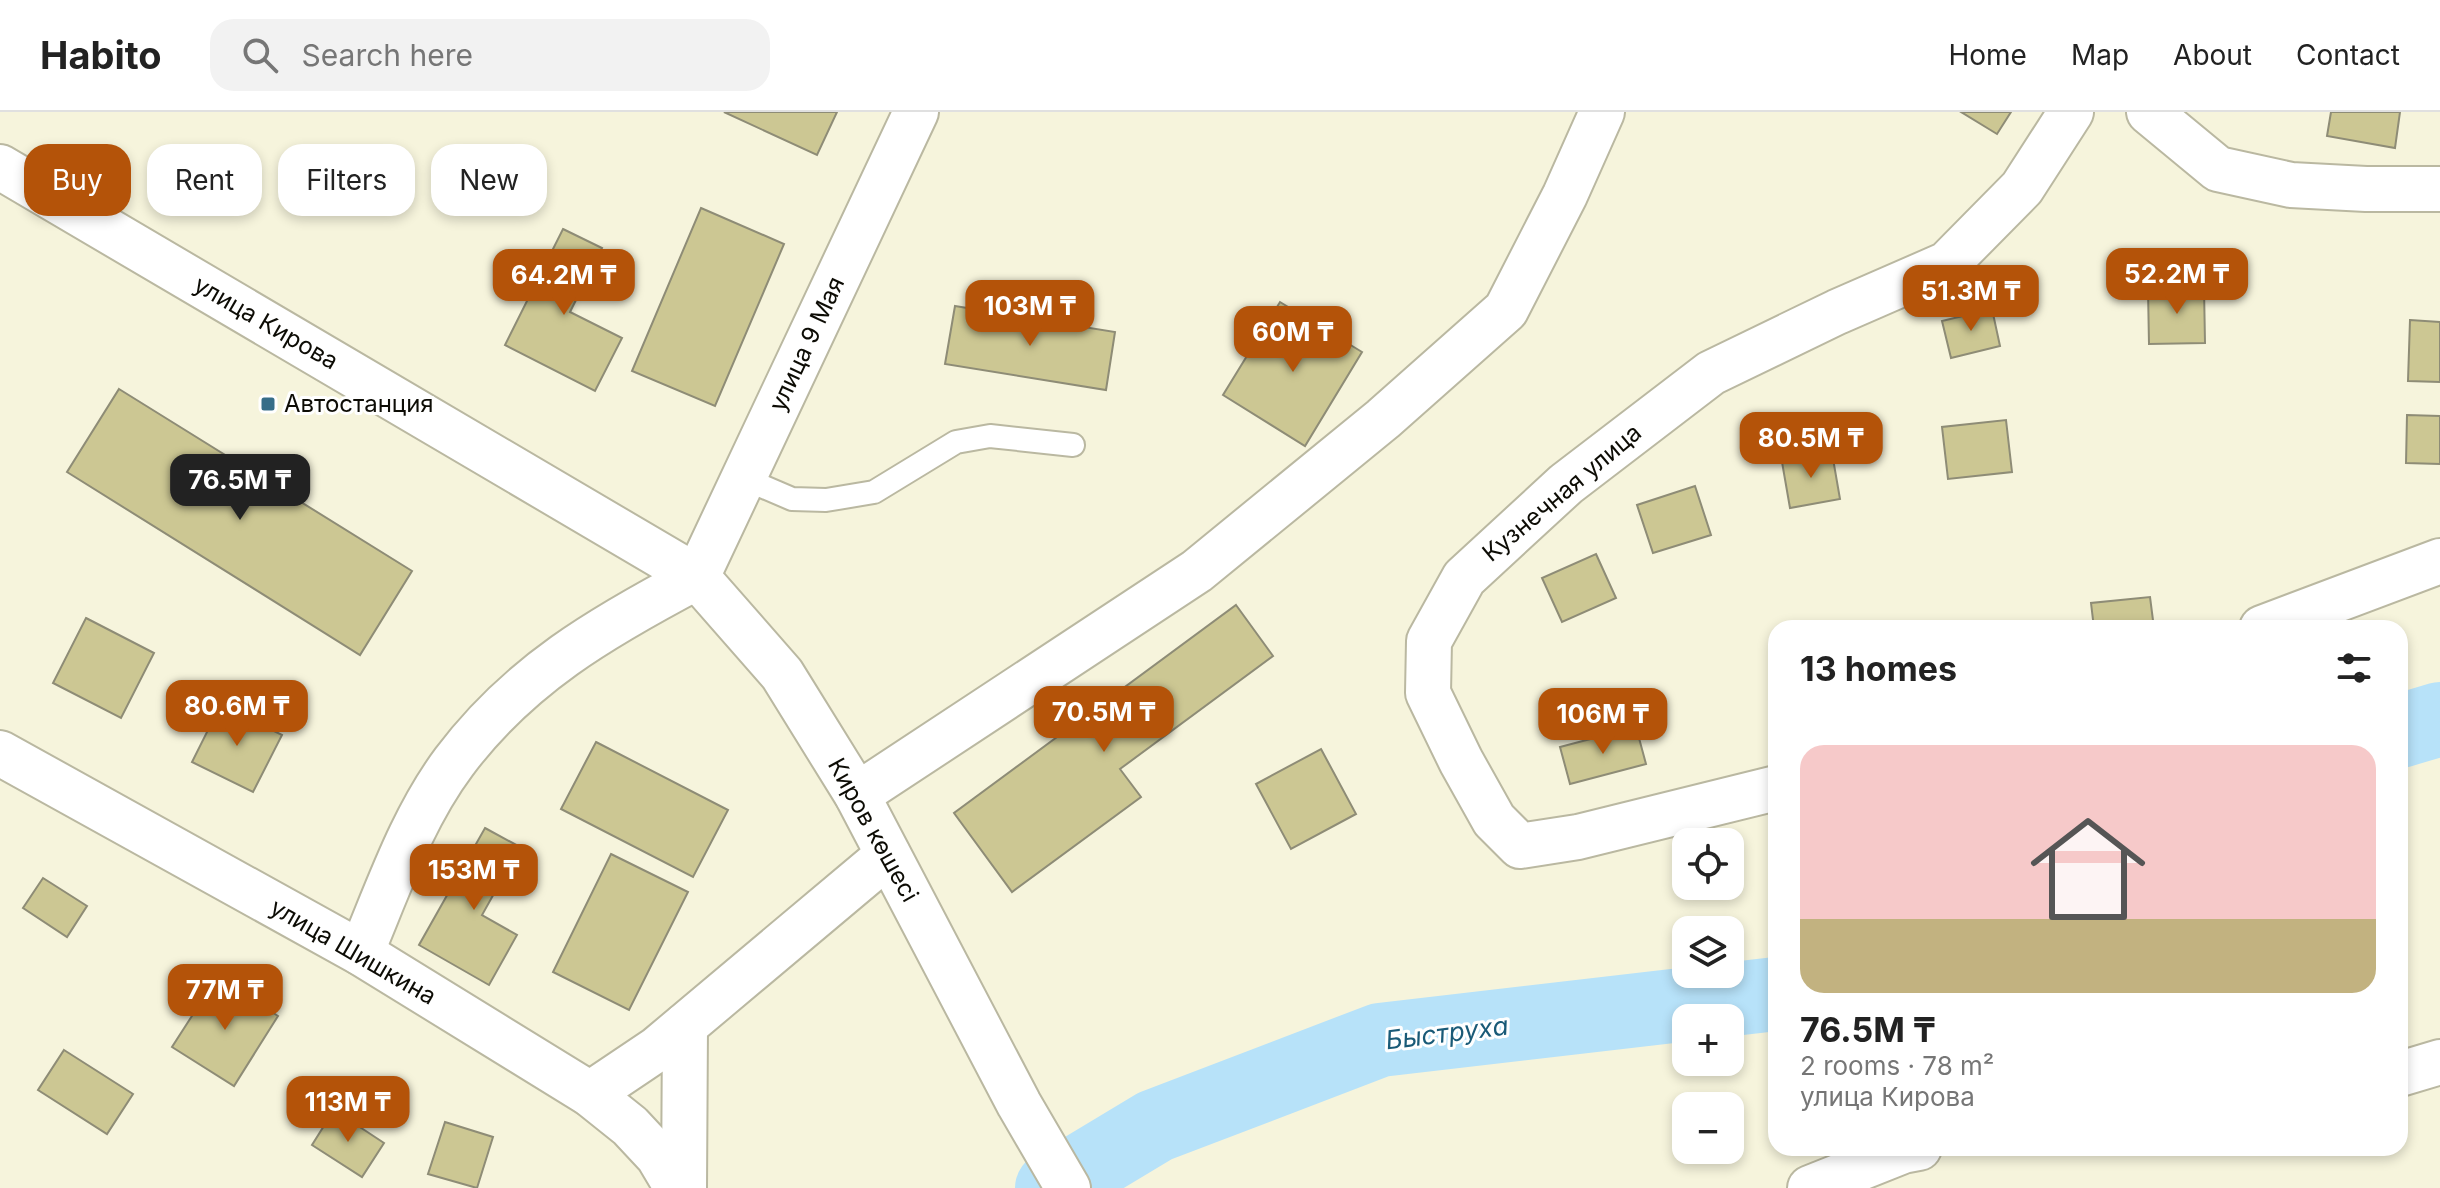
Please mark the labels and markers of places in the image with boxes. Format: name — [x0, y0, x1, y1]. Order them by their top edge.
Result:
pin: 52.2M ₸ — [2103, 248, 2251, 316]
pin: 64.2M ₸ — [490, 249, 638, 317]
pin: 51.3M ₸ — [1897, 265, 2045, 333]
pin: 103M ₸ — [965, 280, 1095, 348]
pin: 60M ₸ — [1237, 306, 1349, 374]
place label: Автостанция — [284, 389, 434, 418]
marker: Автостанция — [259, 395, 277, 413]
pin: 80.5M ₸ — [1737, 412, 1885, 480]
pin: 76.5M ₸ — [166, 454, 314, 522]
pin: 80.6M ₸ — [163, 680, 311, 748]
pin: 70.5M ₸ — [1030, 686, 1178, 754]
pin: 106M ₸ — [1538, 688, 1668, 756]
pin: 153M ₸ — [409, 844, 539, 912]
pin: 77M ₸ — [169, 964, 281, 1032]
pin: 113M ₸ — [283, 1076, 413, 1144]

